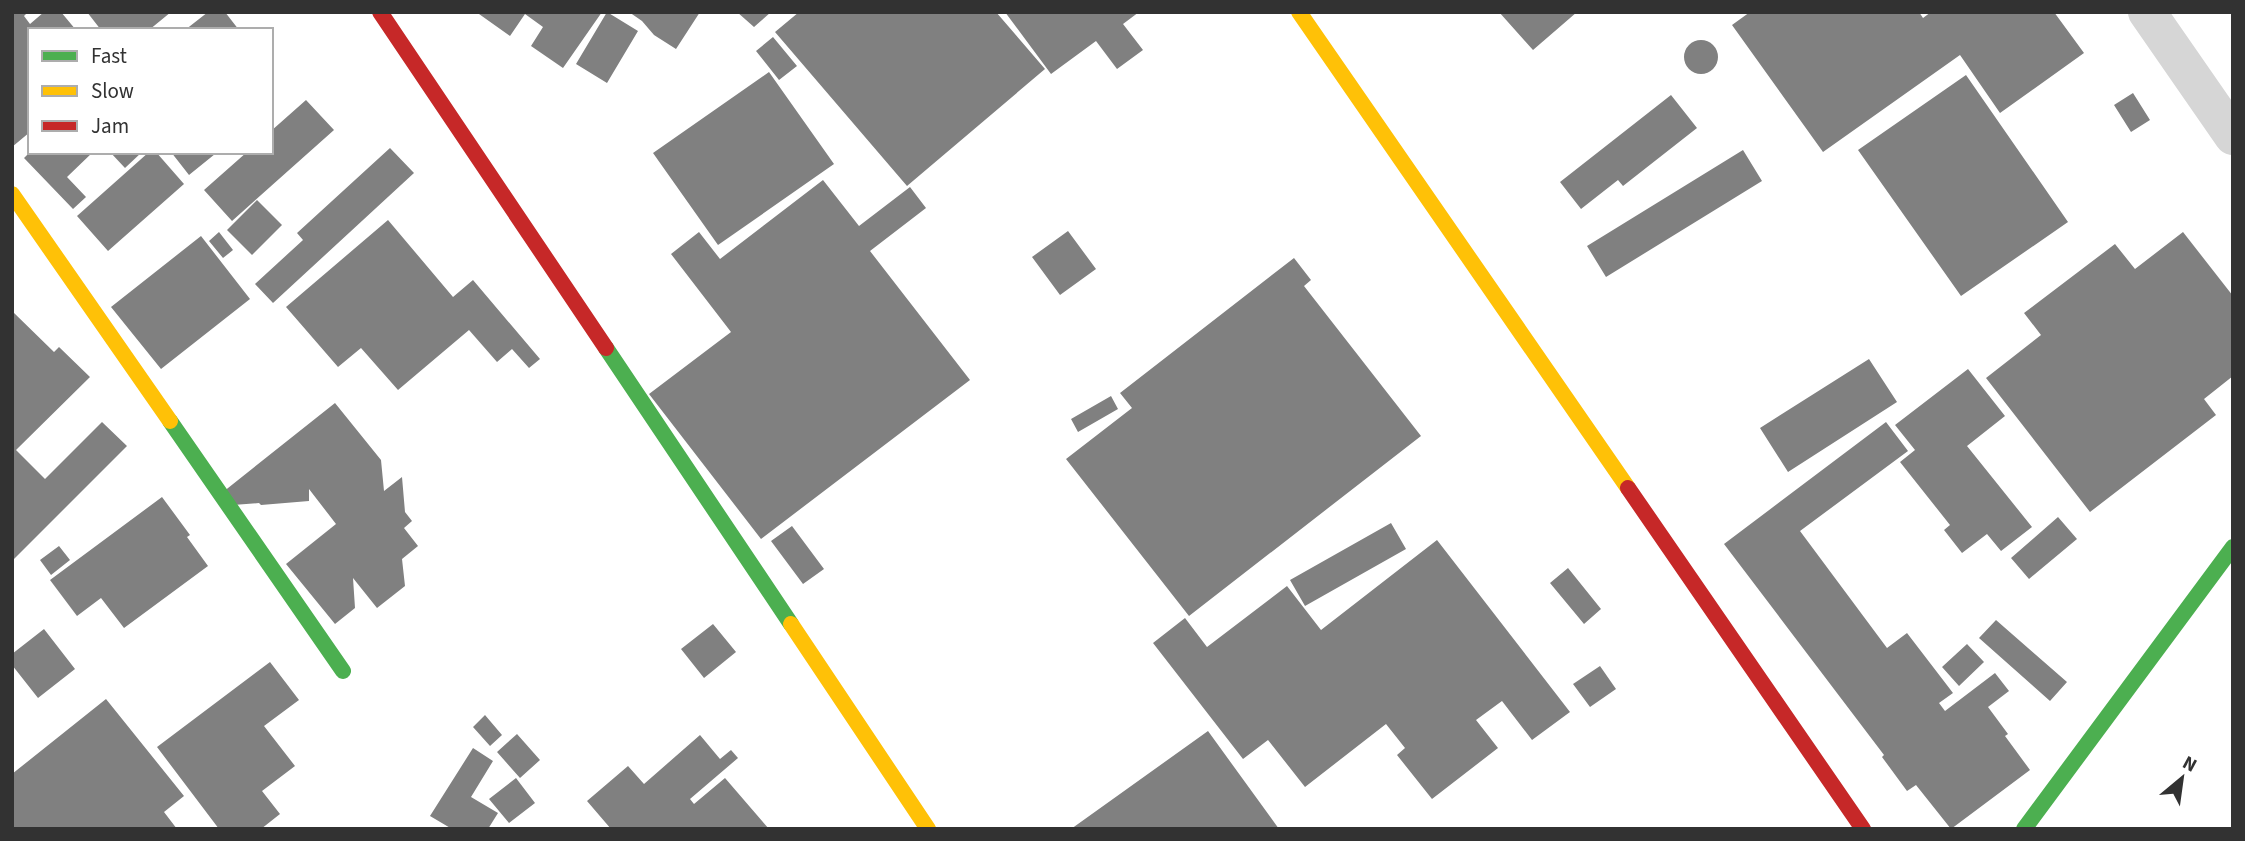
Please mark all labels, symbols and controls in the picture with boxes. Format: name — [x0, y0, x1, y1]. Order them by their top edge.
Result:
legend — [28, 28, 273, 154]
text: Fast — [91, 41, 127, 71]
text: Slow — [91, 76, 134, 106]
text: Jam — [91, 111, 129, 141]
north arrow — [2147, 743, 2217, 813]
text: N — [2177, 750, 2202, 779]

